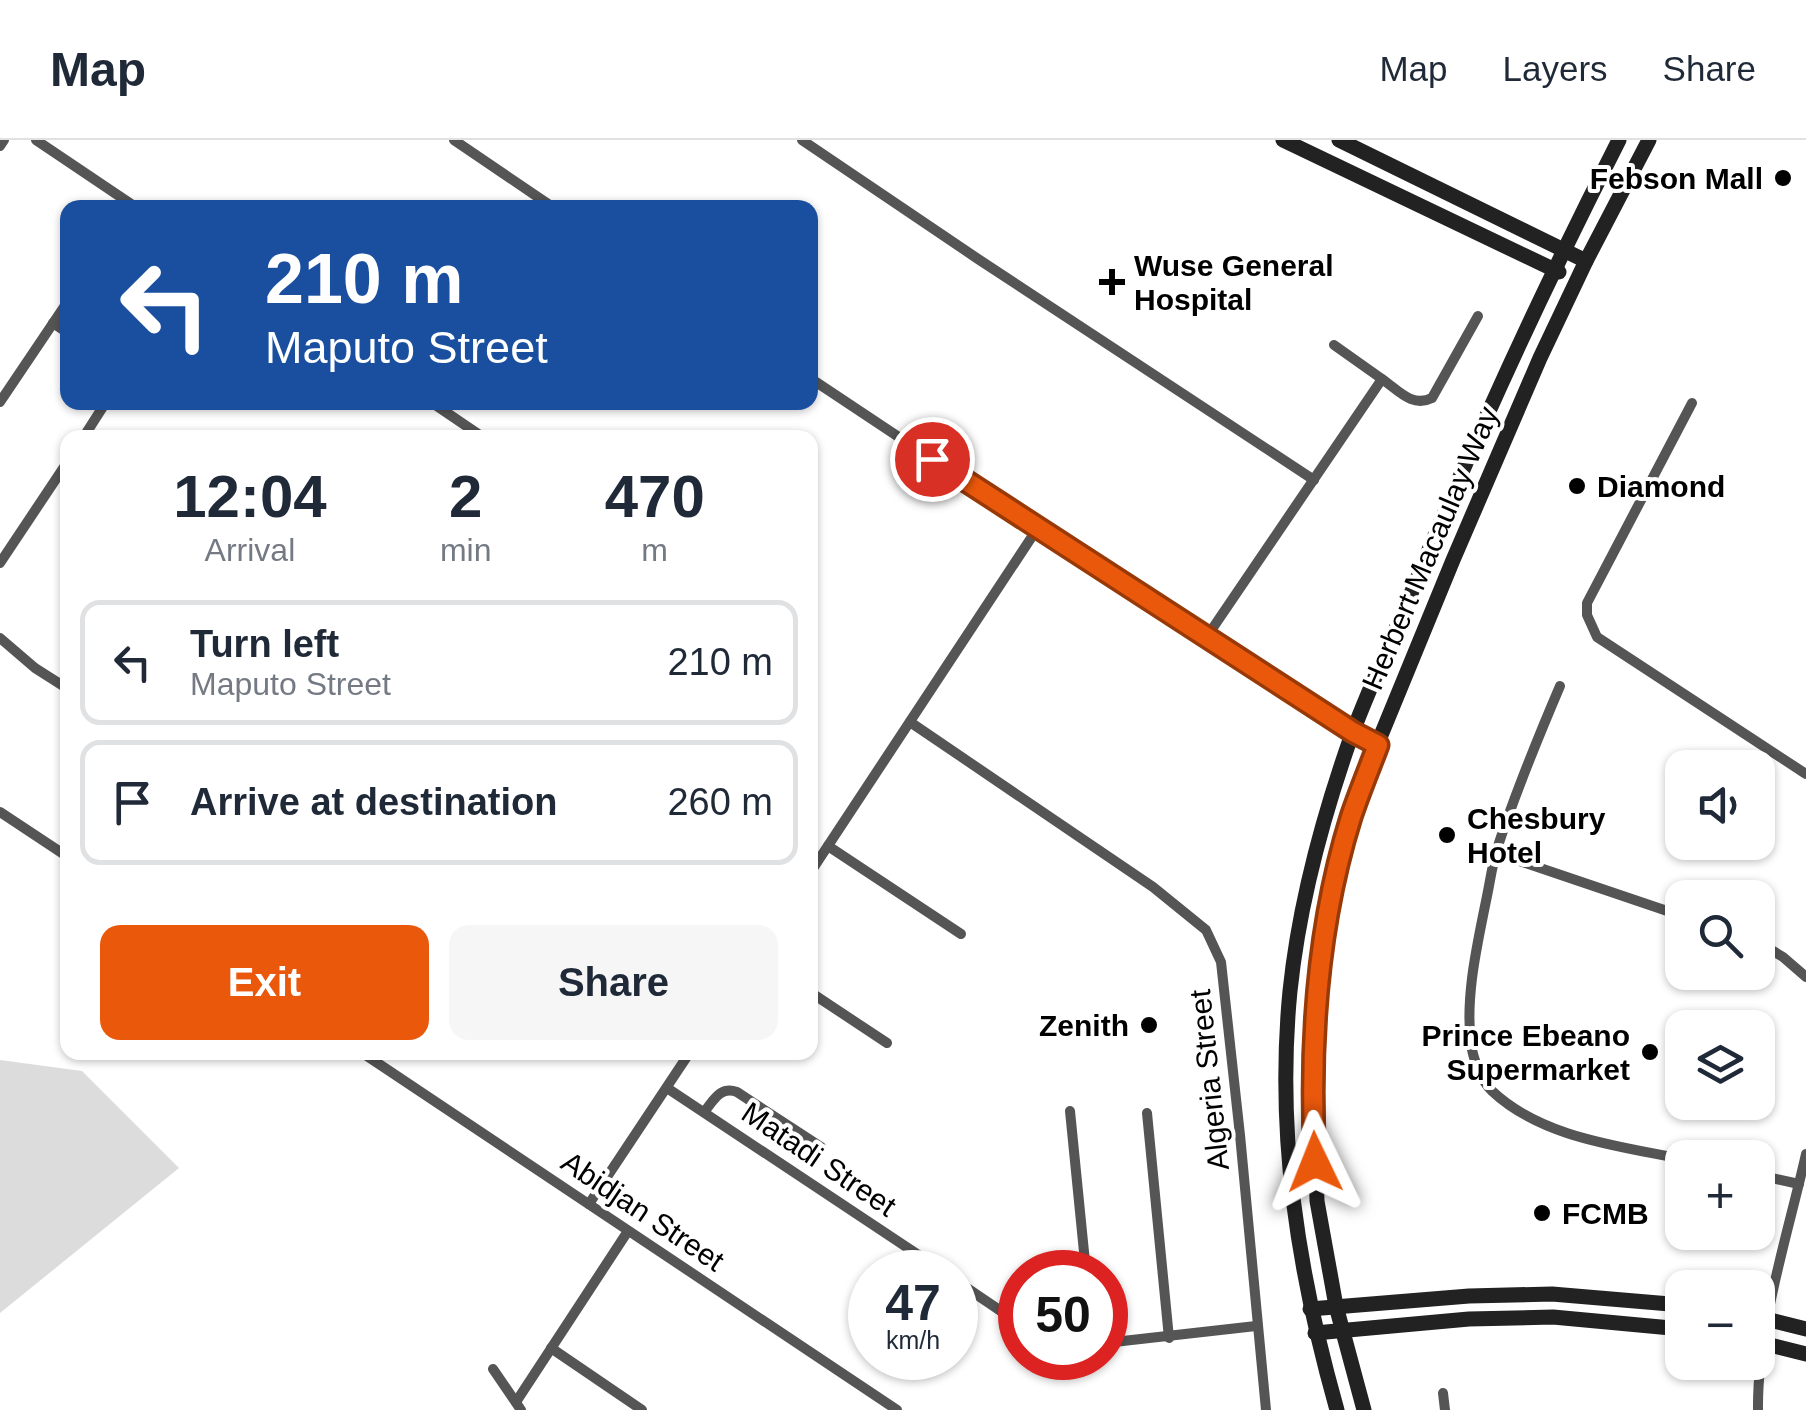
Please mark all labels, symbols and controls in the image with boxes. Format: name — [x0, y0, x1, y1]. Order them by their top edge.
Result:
text: Map — [50, 43, 146, 96]
text: Map — [1379, 49, 1448, 88]
text: Layers — [1503, 49, 1608, 88]
text: Share — [1663, 49, 1756, 88]
place label: Febson Mall — [1590, 162, 1763, 195]
marker: Febson Mall — [1772, 167, 1794, 189]
icon: left — [100, 240, 230, 370]
text: 210 m — [265, 240, 463, 318]
place label: Wuse General Hospital — [1134, 249, 1334, 316]
marker: Wuse General Hospital — [1099, 269, 1125, 295]
text: Maputo Street — [265, 322, 548, 373]
street label: Herbert Macaulay Way — [1355, 402, 1505, 694]
pin — [890, 417, 975, 502]
icon: arrive — [905, 432, 960, 487]
text: 12:04 — [173, 463, 327, 530]
text: 2 — [449, 463, 482, 530]
text: 470 — [605, 463, 705, 530]
place label: Diamond — [1597, 470, 1725, 503]
marker: Diamond — [1566, 475, 1588, 497]
text: Arrival — [205, 532, 295, 568]
text: min — [440, 532, 491, 568]
text: m — [641, 532, 668, 568]
text: Turn left — [190, 623, 339, 665]
icon: left — [105, 635, 160, 690]
text: 210 m — [667, 641, 773, 683]
text: Maputo Street — [190, 666, 391, 702]
map controls — [1665, 750, 1775, 1380]
button: sound — [1665, 750, 1775, 860]
icon: arrive — [105, 775, 160, 830]
text: Arrive at destination — [190, 781, 557, 823]
text: 260 m — [667, 781, 773, 823]
place label: Chesbury Hotel — [1467, 802, 1606, 869]
marker: Chesbury Hotel — [1436, 824, 1458, 846]
button: search — [1665, 880, 1775, 990]
button: Exit — [100, 925, 429, 1040]
button: Share — [449, 925, 778, 1040]
street label: Algeria Street — [1183, 987, 1235, 1172]
place label: Zenith — [1039, 1009, 1129, 1042]
button: layers — [1665, 1010, 1775, 1120]
marker: Zenith — [1138, 1014, 1160, 1036]
place label: Prince Ebeano Supermarket — [1422, 1019, 1630, 1086]
marker: Prince Ebeano Supermarket — [1639, 1041, 1661, 1063]
street label: Matadi Street — [736, 1095, 903, 1223]
position arrow — [1263, 1110, 1367, 1214]
button: + — [1665, 1140, 1775, 1250]
street label: Abidjan Street — [556, 1145, 731, 1278]
place label: FCMB — [1562, 1197, 1649, 1230]
marker: FCMB — [1531, 1202, 1553, 1224]
speed limit sign: 50 — [998, 1250, 1128, 1380]
button: − — [1665, 1270, 1775, 1380]
text: 47 — [885, 1275, 941, 1331]
text: km/h — [886, 1326, 940, 1354]

